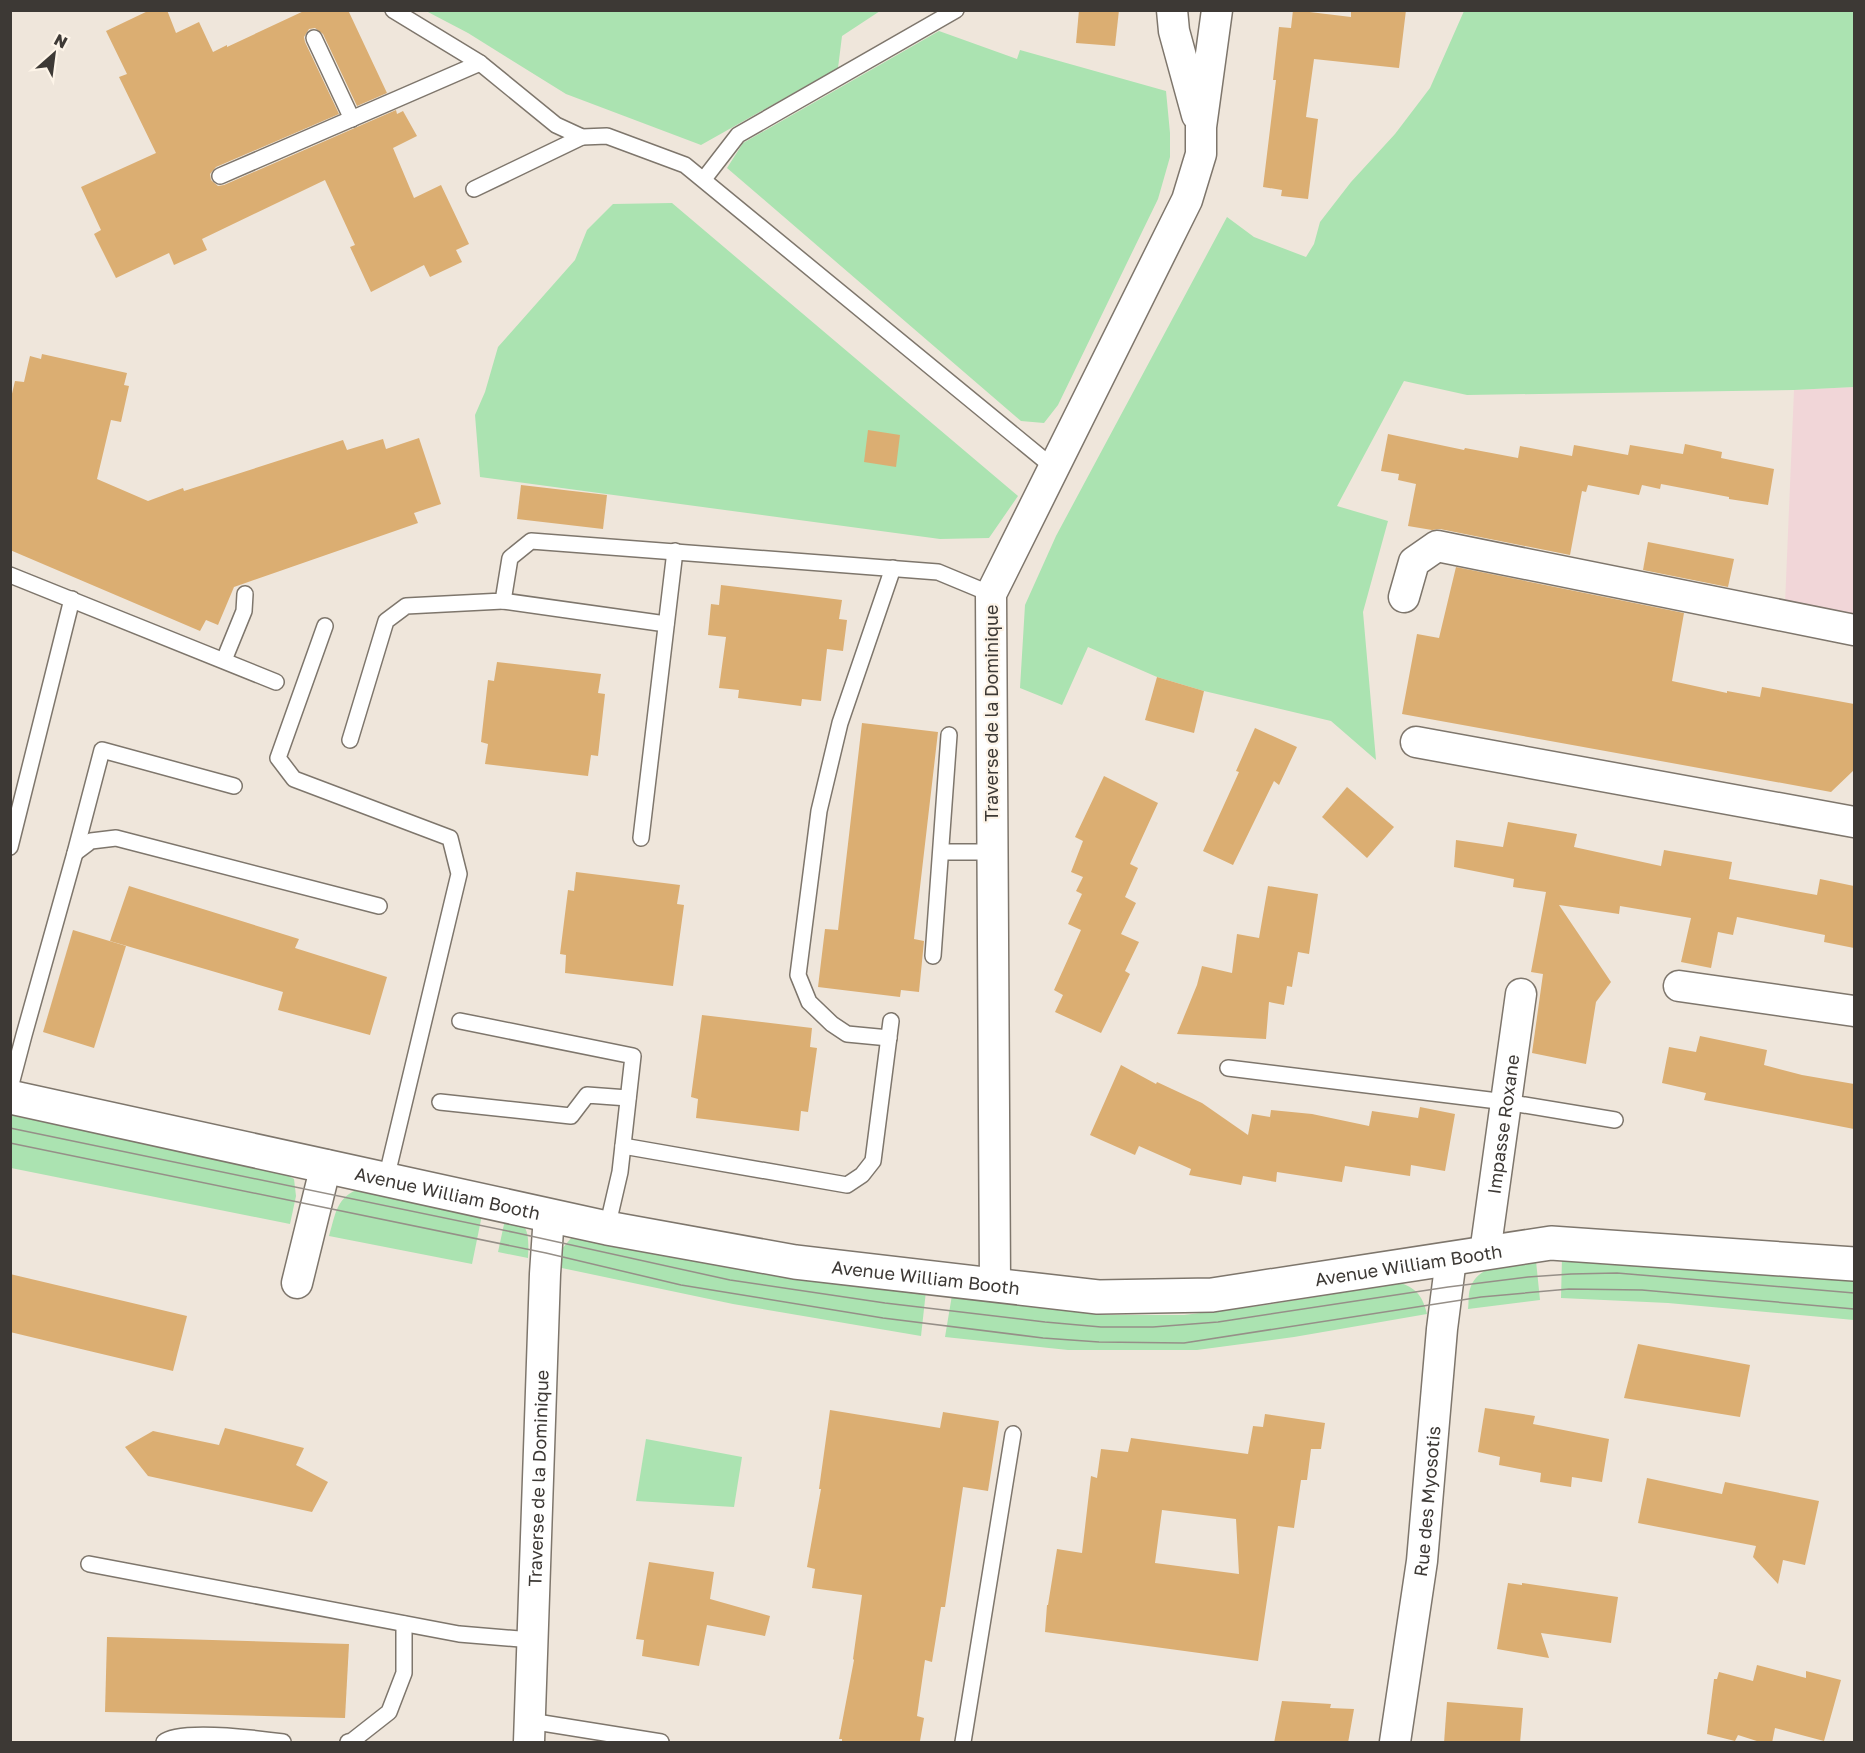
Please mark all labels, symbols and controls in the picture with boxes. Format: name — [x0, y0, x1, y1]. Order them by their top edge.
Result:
north arrow — [24, 24, 84, 84]
text: N — [51, 29, 71, 52]
street label: Traverse de la Dominique — [980, 605, 1002, 821]
street label: Impasse Roxane — [1482, 1053, 1523, 1196]
street label: Avenue William Booth — [353, 1162, 542, 1224]
street label: Avenue William Booth — [1313, 1240, 1504, 1290]
street label: Avenue William Booth — [831, 1255, 1021, 1299]
street label: Traverse de la Dominique — [523, 1369, 553, 1587]
street label: Rue des Myosotis — [1409, 1425, 1445, 1578]

